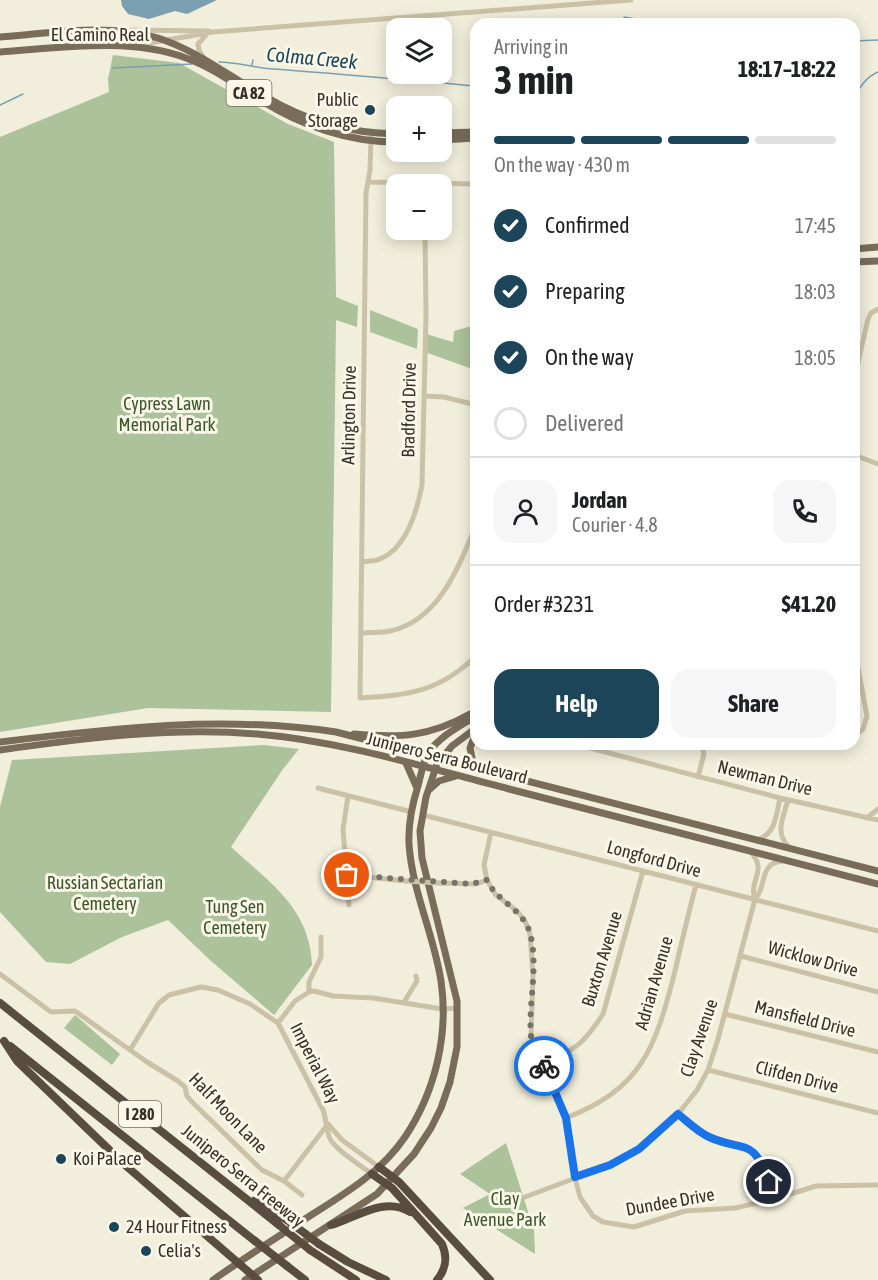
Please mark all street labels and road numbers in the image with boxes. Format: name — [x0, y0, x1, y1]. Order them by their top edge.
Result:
street label: El Camino Real — [51, 24, 149, 45]
road number: CA 82 — [226, 80, 272, 106]
street label: Bradford Drive — [397, 362, 420, 458]
street label: Arlington Drive — [337, 365, 360, 465]
street label: Junipero Serra Boulevard — [365, 727, 530, 788]
street label: Newman Drive — [716, 756, 815, 799]
street label: Longford Drive — [605, 836, 703, 881]
street label: Buxton Avenue — [577, 908, 626, 1009]
street label: Adrian Avenue — [630, 934, 677, 1032]
street label: Wicklow Drive — [766, 936, 861, 981]
street label: Clay Avenue — [675, 996, 722, 1080]
street label: Mansfield Drive — [752, 996, 858, 1041]
street label: Imperial Way — [286, 1019, 345, 1107]
street label: Clifden Drive — [753, 1056, 841, 1097]
street label: Half Moon Lane — [185, 1068, 272, 1157]
road number: I 280 — [119, 1101, 161, 1127]
street label: Junipero Serra Freeway — [178, 1120, 309, 1232]
street label: Dundee Drive — [624, 1183, 716, 1220]

